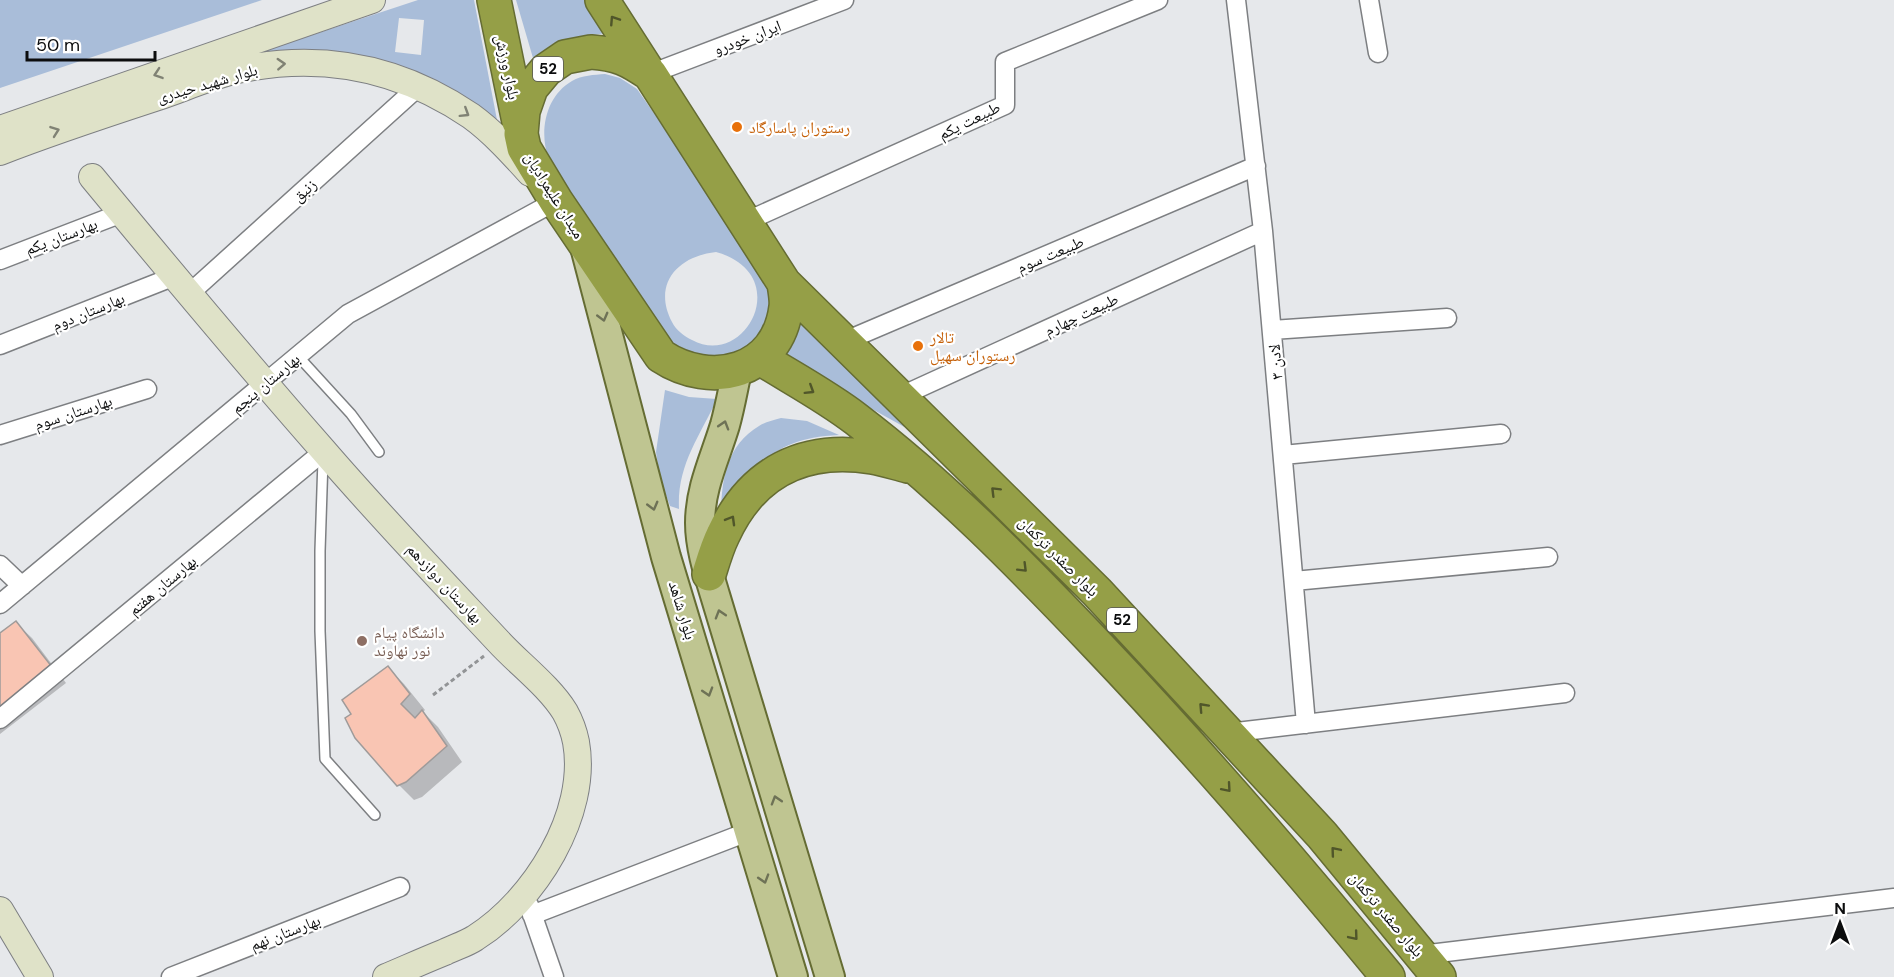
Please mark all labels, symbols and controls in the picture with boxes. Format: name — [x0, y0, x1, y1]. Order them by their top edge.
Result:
street label: ایران خودرو — [710, 15, 784, 60]
one-way arrow — [610, 16, 621, 27]
scale bar — [27, 24, 154, 62]
text: 50 m — [36, 33, 80, 57]
street label: بلوار ورزش — [490, 33, 525, 102]
road number: 52 — [533, 57, 563, 81]
one-way arrow — [277, 58, 286, 71]
street label: بلوار شهید حیدری — [154, 59, 260, 108]
one-way arrow — [153, 66, 164, 79]
street label: طبیعت یکم — [935, 96, 1004, 144]
one-way arrow — [459, 106, 469, 118]
place label: رستوران پاسارگاد — [749, 117, 850, 138]
marker: رستوران پاسارگاد — [730, 120, 744, 134]
one-way arrow — [49, 126, 60, 139]
street label: میدان علیمرادیان — [520, 148, 590, 242]
street label: زنبق — [288, 174, 321, 207]
street label: بهارستان یکم — [22, 213, 100, 260]
street label: طبیعت سوم — [1014, 231, 1087, 278]
street label: بهارستان دوم — [49, 287, 128, 336]
street label: طبیعت چهارم — [1041, 288, 1122, 341]
one-way arrow — [596, 311, 608, 322]
place label: تالار رستوران سهیل — [929, 327, 1015, 366]
marker: تالار رستوران سهیل — [911, 339, 925, 353]
street label: لادن ۳ — [1263, 343, 1288, 381]
street label: بهارستان پنجم — [226, 348, 304, 418]
one-way arrow — [804, 382, 814, 394]
street label: بهارستان سوم — [32, 390, 115, 435]
one-way arrow — [717, 420, 729, 431]
one-way arrow — [991, 488, 1002, 499]
one-way arrow — [645, 500, 658, 510]
street label: بلوار صفدر ترکمان — [1014, 512, 1103, 601]
one-way arrow — [724, 516, 736, 526]
street label: بهارستان دوازدهم — [402, 539, 487, 628]
street label: بهارستان هفتم — [124, 551, 201, 620]
one-way arrow — [1015, 561, 1026, 572]
street label: بلوار شاهد — [664, 578, 701, 642]
road number: 52 — [1107, 608, 1137, 632]
one-way arrow — [715, 609, 727, 620]
place label: دانشگاه پیام نور نهاوند — [374, 622, 445, 661]
marker: دانشگاه پیام نور نهاوند — [355, 634, 369, 648]
one-way arrow — [701, 686, 713, 697]
one-way arrow — [1199, 703, 1210, 714]
one-way arrow — [1220, 781, 1231, 792]
one-way arrow — [771, 795, 783, 806]
one-way arrow — [1331, 847, 1342, 858]
street label: بلوار صفدر ترکمان — [1345, 867, 1429, 961]
one-way arrow — [757, 873, 769, 884]
north arrow — [1810, 893, 1870, 953]
text: N — [1834, 898, 1846, 919]
street label: بهارستان نهم — [247, 909, 323, 955]
one-way arrow — [1347, 929, 1358, 940]

